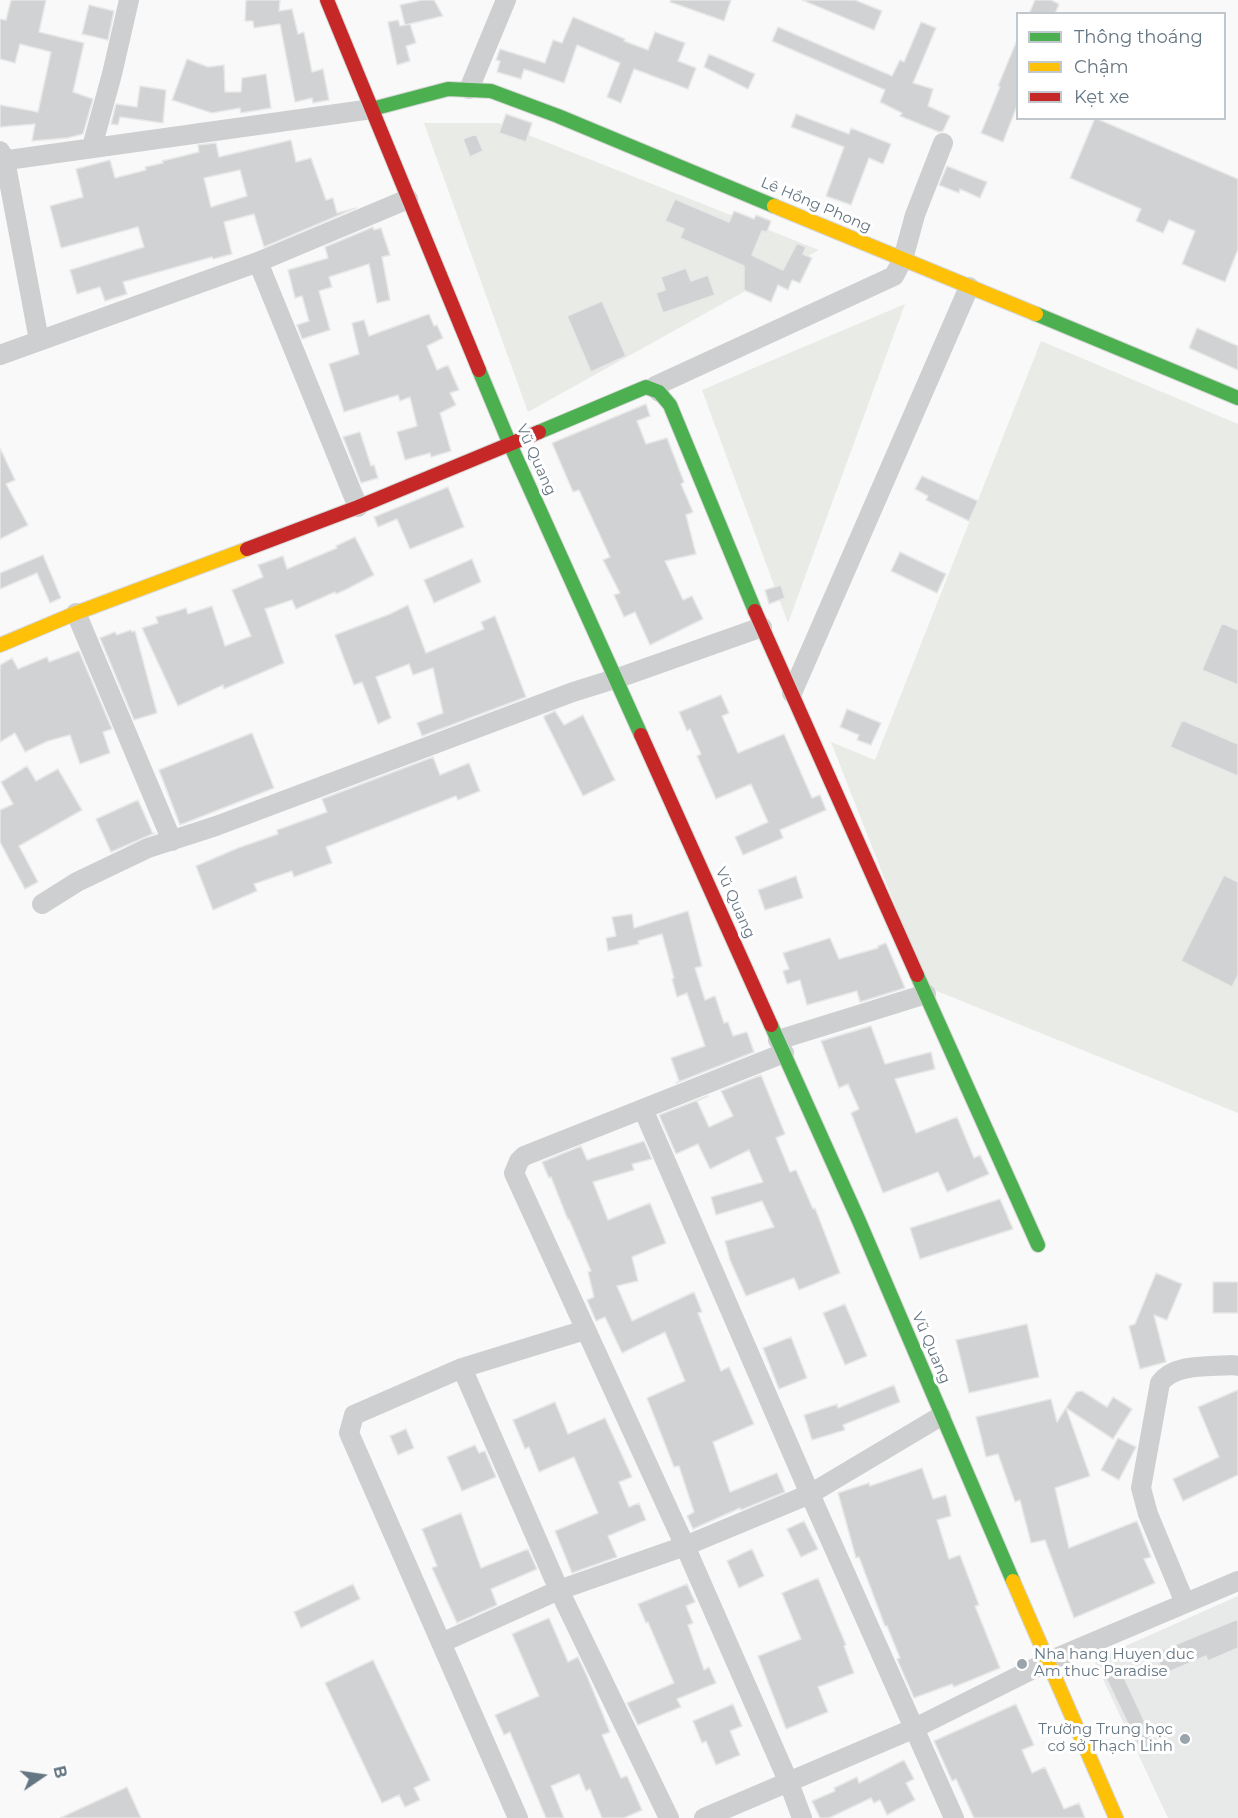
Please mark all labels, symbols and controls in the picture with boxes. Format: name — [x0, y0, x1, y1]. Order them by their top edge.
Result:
legend — [1016, 12, 1226, 120]
text: Thông thoáng — [1074, 26, 1203, 48]
text: Chậm — [1074, 56, 1129, 78]
text: Kẹt xe — [1074, 86, 1129, 108]
street label: Lê Hồng Phong — [758, 174, 874, 236]
street label: Vũ Quang — [512, 422, 560, 498]
street label: Vũ Quang — [711, 865, 759, 941]
street label: Vũ Quang — [908, 1310, 954, 1386]
place label: Nha hang Huyen duc Am thuc Paradise — [1034, 1646, 1194, 1681]
marker: Nha hang Huyen duc Am thuc Paradise — [1015, 1657, 1029, 1671]
place label: Trường Trung học cơ sở Thạch Linh — [1038, 1721, 1173, 1756]
marker: Trường Trung học cơ sở Thạch Linh — [1178, 1732, 1192, 1746]
north arrow — [12, 1746, 72, 1806]
text: B — [49, 1764, 71, 1780]

